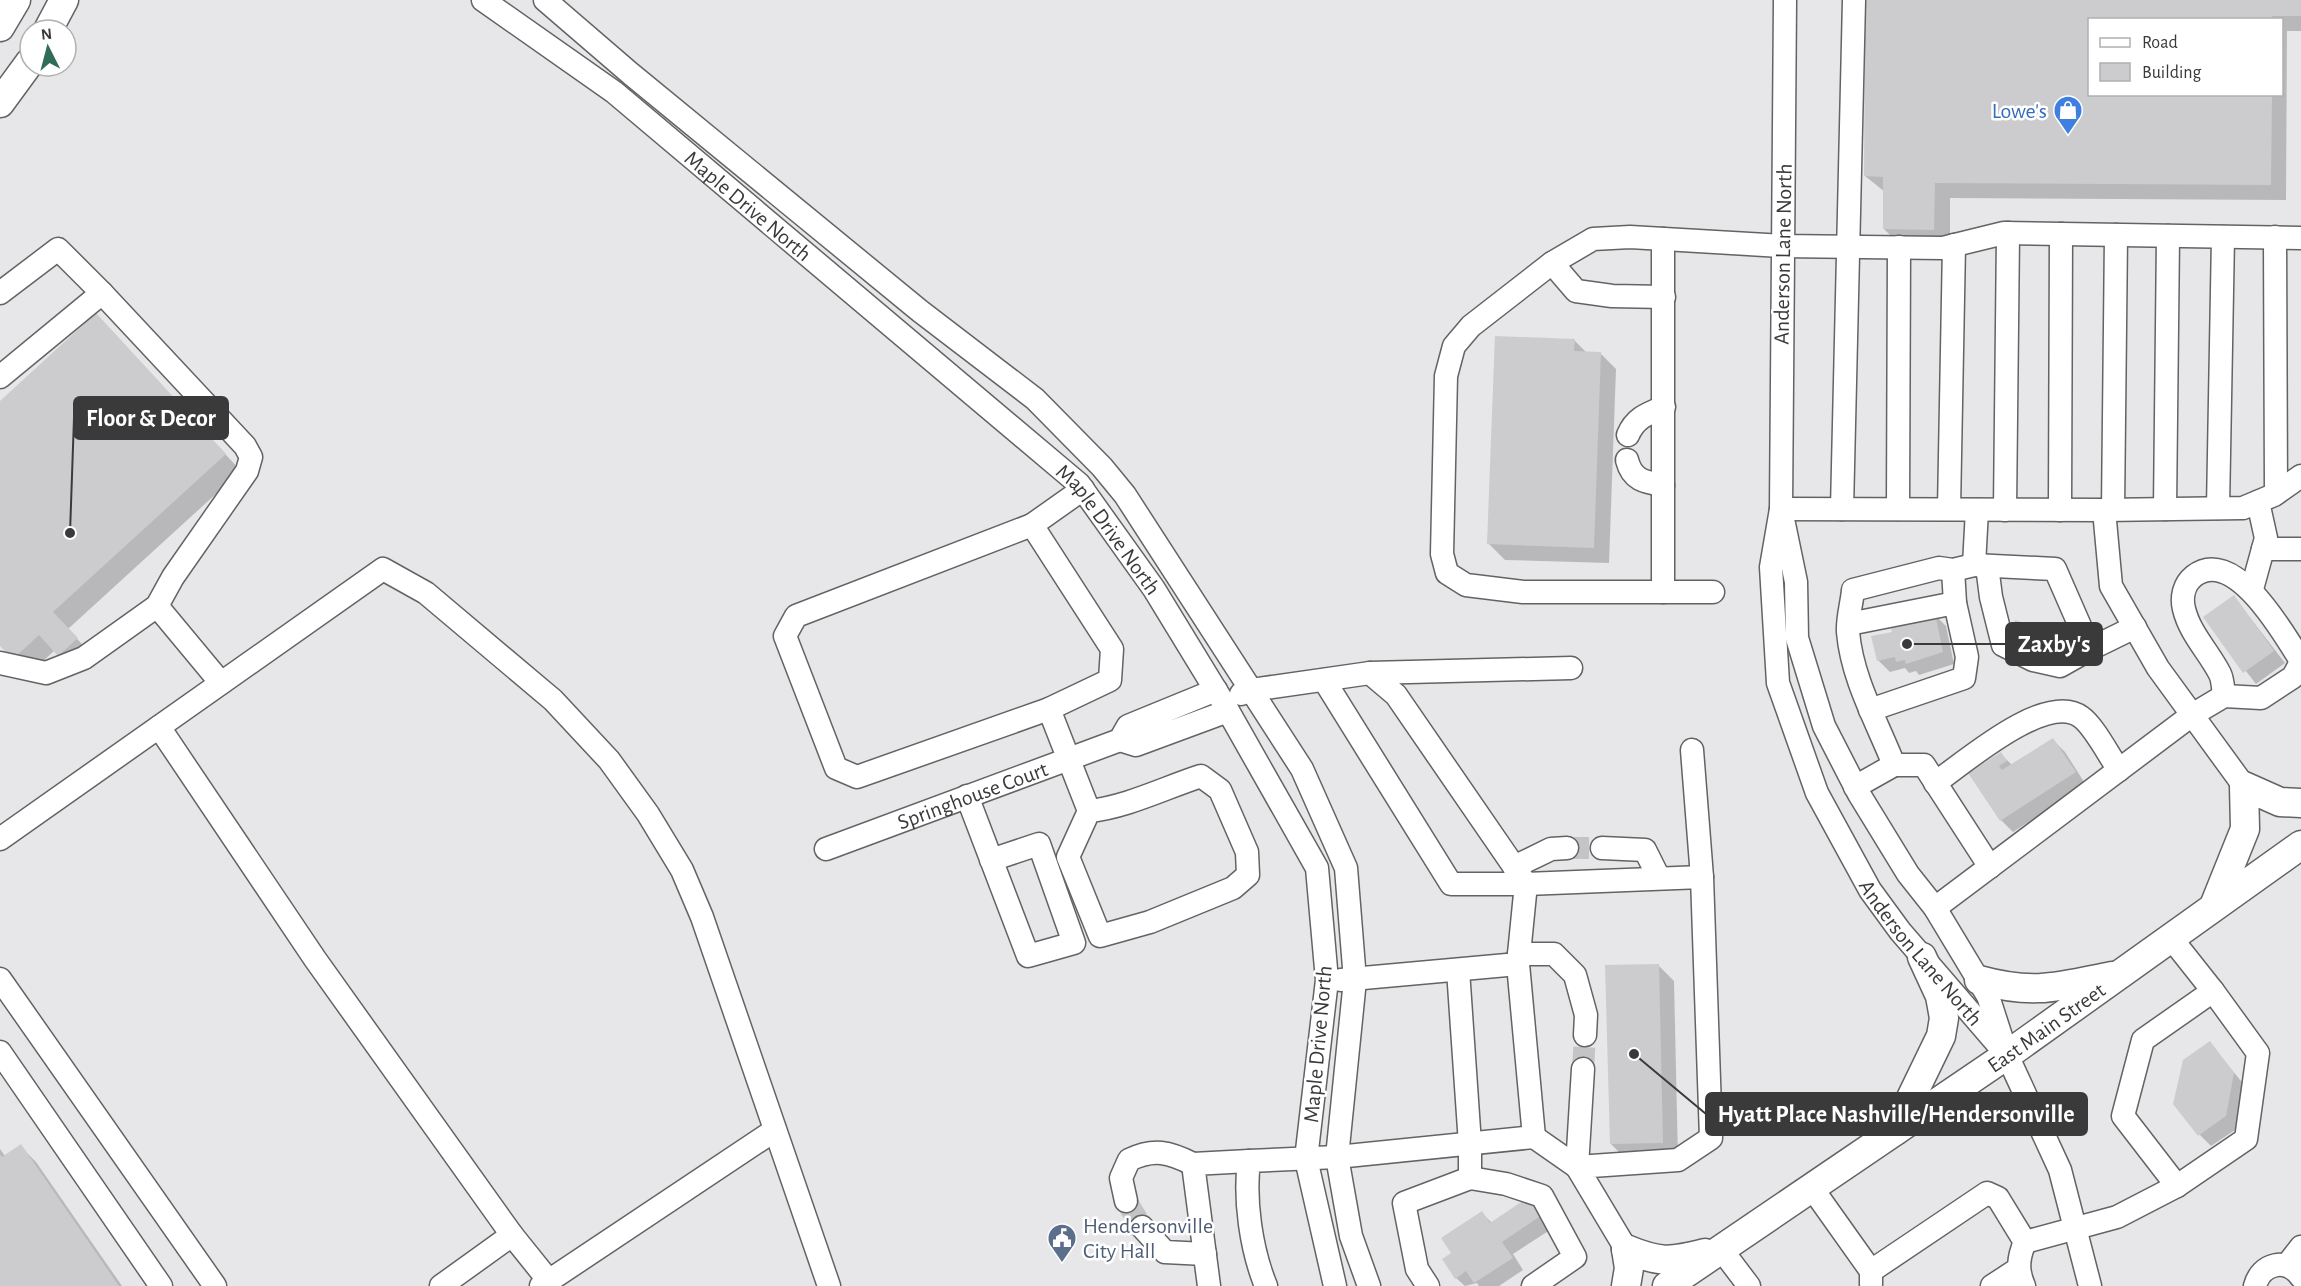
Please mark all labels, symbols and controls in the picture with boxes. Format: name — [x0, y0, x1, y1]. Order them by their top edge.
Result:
north arrow — [18, 18, 78, 78]
legend — [2088, 18, 2283, 96]
text: N — [40, 26, 53, 43]
text: Road — [2142, 34, 2178, 52]
text: Building — [2142, 64, 2202, 82]
shop icon: Lowe's — [2052, 94, 2084, 136]
place label: Lowe's — [1992, 100, 2047, 122]
street label: Maple Drive North — [680, 147, 815, 265]
street label: Anderson Lane North — [1770, 163, 1796, 345]
callout: Floor & Decor — [74, 397, 228, 439]
text: Floor & Decor — [86, 407, 217, 431]
street label: Maple Drive North — [1052, 460, 1164, 599]
callout: Zaxby's — [2006, 623, 2102, 665]
text: Zaxby's — [2018, 633, 2090, 657]
street label: Springhouse Court — [895, 758, 1051, 834]
street label: Anderson Lane North — [1855, 876, 1986, 1030]
street label: Maple Drive North — [1300, 965, 1336, 1124]
street label: East Main Street — [1984, 979, 2109, 1077]
callout: Hyatt Place Nashville/Hendersonville — [1706, 1093, 2087, 1135]
text: Hyatt Place Nashville/Hendersonville — [1717, 1103, 2075, 1127]
place label: Hendersonville City Hall — [1083, 1215, 1213, 1262]
public building icon: Hendersonville City Hall — [1046, 1222, 1078, 1264]

